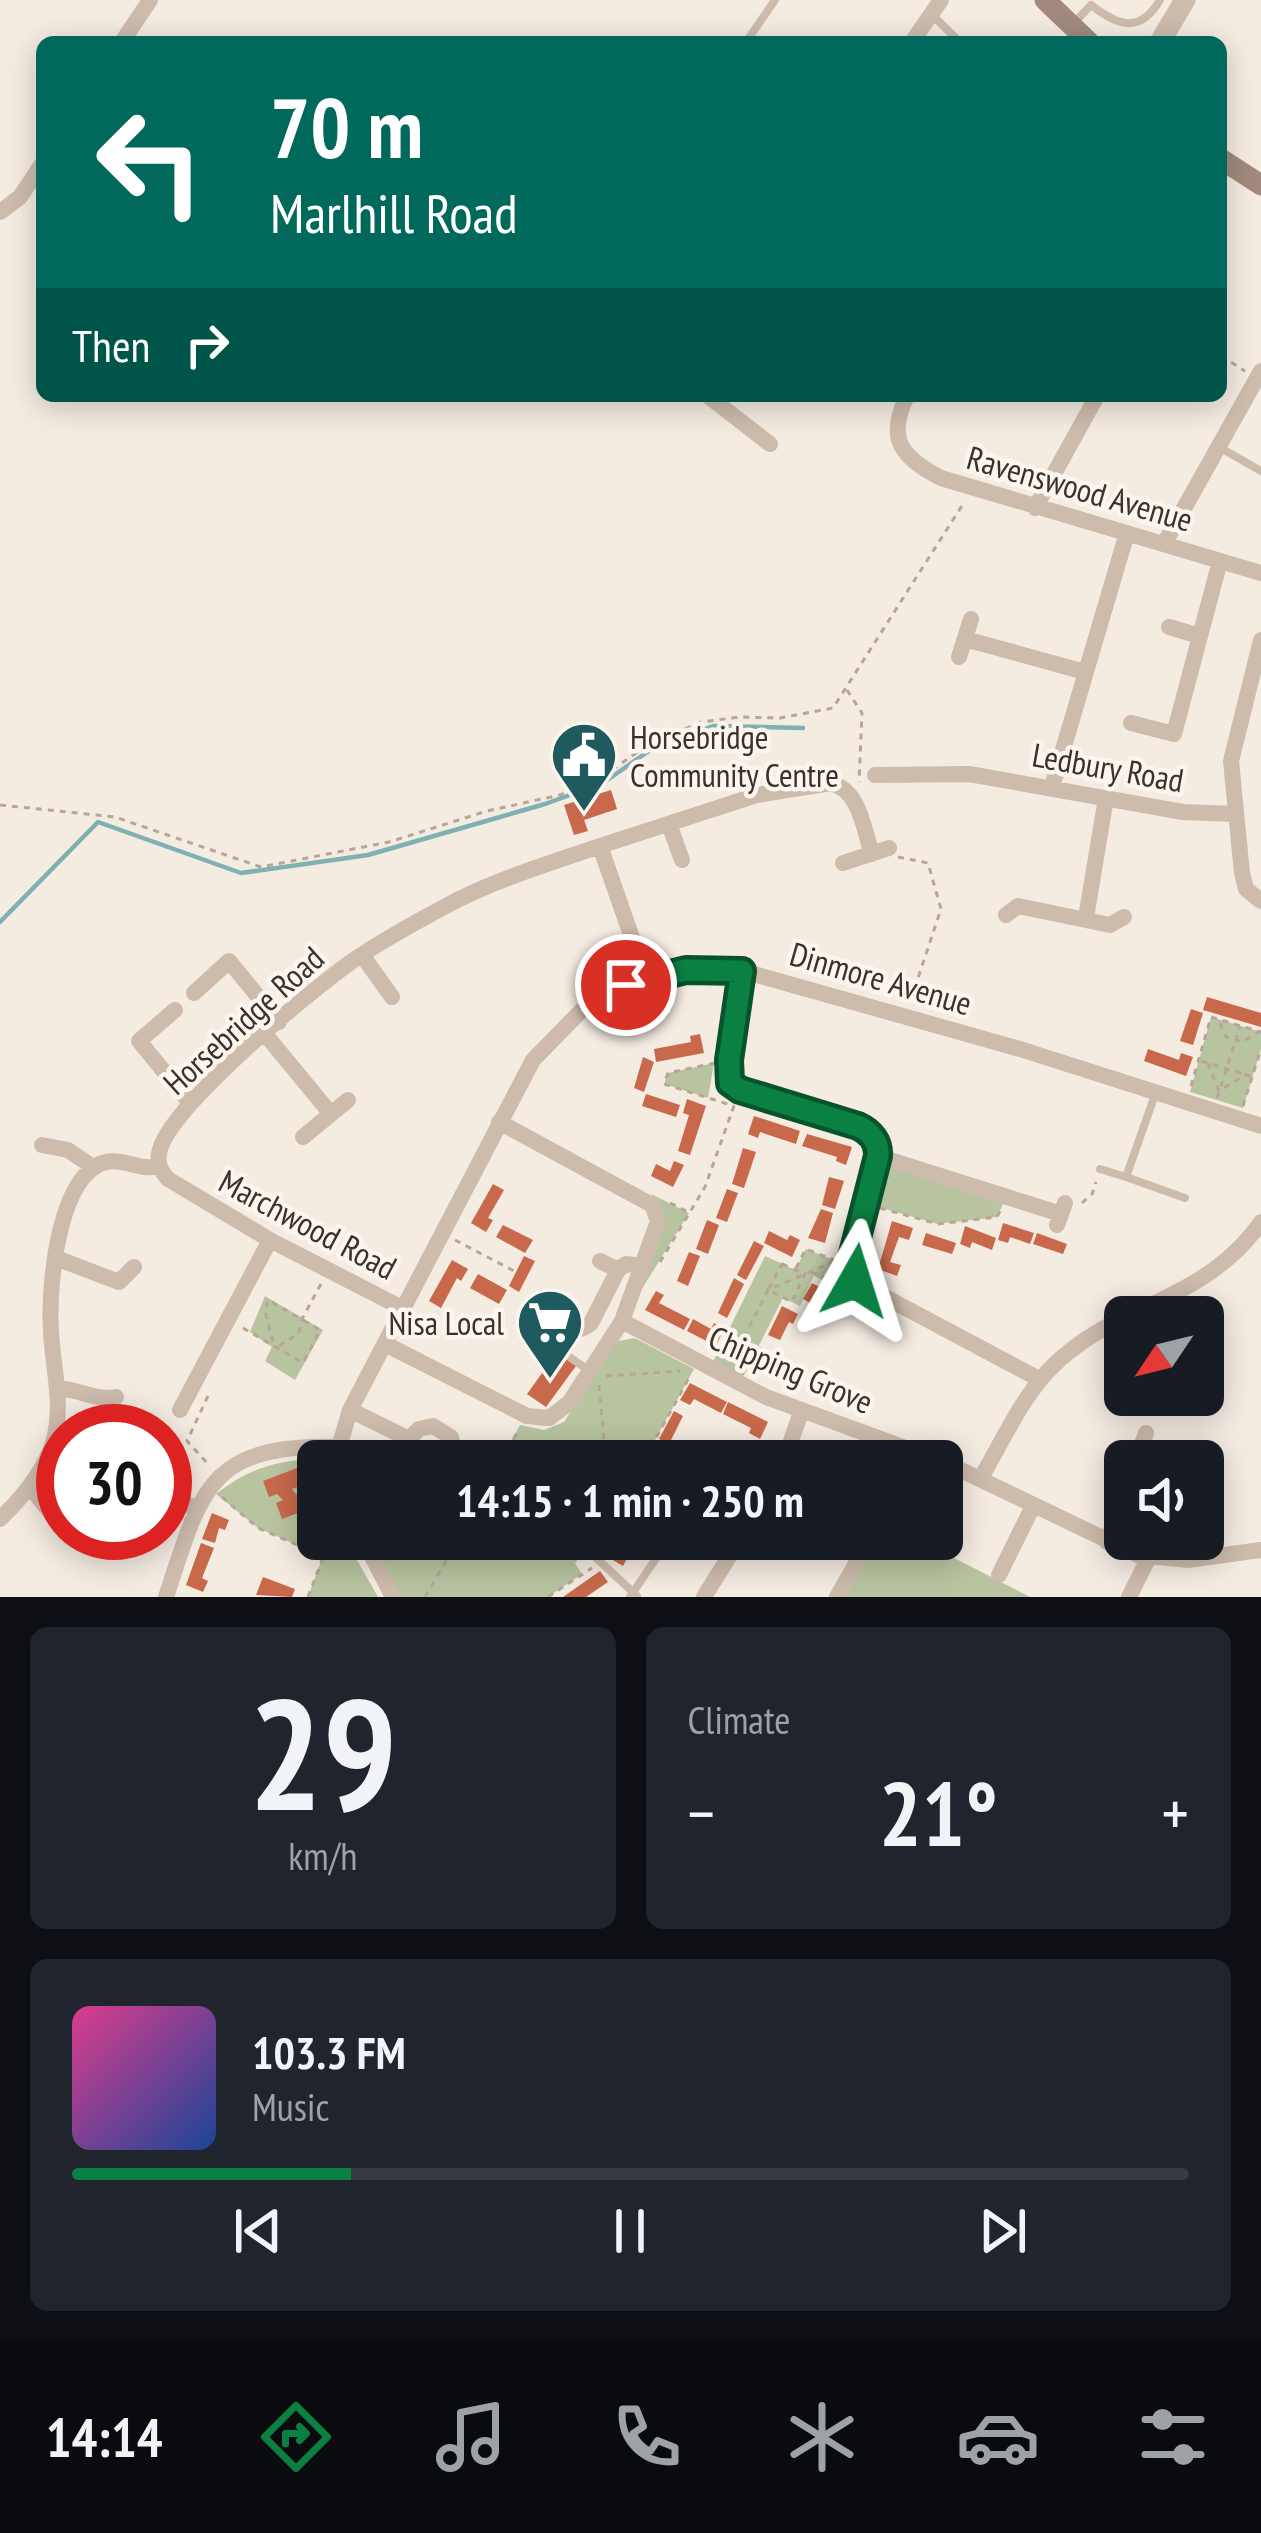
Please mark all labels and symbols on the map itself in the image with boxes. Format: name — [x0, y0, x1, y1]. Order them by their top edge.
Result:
street label: Ravenswood Avenue — [962, 435, 1198, 541]
place label: Horsebridge Community Centre — [630, 715, 839, 796]
public building icon: Horsebridge Community Centre — [549, 720, 619, 814]
street label: Ledbury Road — [1029, 733, 1187, 801]
street label: Dinmore Avenue — [785, 932, 977, 1024]
pin — [575, 934, 677, 1036]
street label: Horsebridge Road — [154, 937, 332, 1103]
street label: Marchwood Road — [212, 1159, 404, 1289]
position arrow — [792, 1218, 918, 1344]
supermarket icon: Nisa Local — [515, 1287, 585, 1381]
north arrow — [1104, 1296, 1224, 1416]
place label: Nisa Local — [389, 1301, 504, 1344]
street label: Chipping Grove — [702, 1315, 880, 1423]
speed limit sign: 30 — [36, 1404, 192, 1560]

